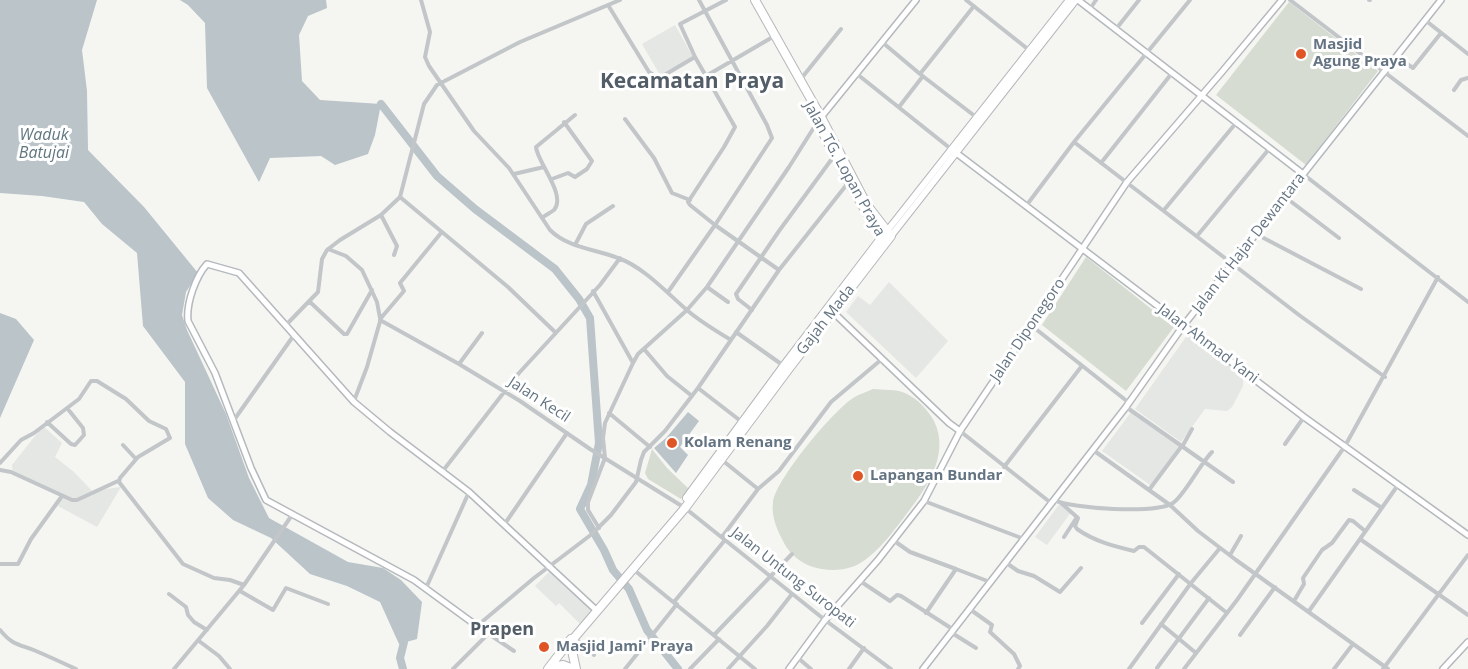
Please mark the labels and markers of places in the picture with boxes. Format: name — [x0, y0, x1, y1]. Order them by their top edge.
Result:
place label: Masjid Agung Praya — [1313, 36, 1407, 71]
marker: Masjid Agung Praya — [1294, 47, 1308, 61]
place label: Kolam Renang — [684, 434, 792, 452]
marker: Kolam Renang — [665, 436, 679, 450]
place label: Lapangan Bundar — [870, 467, 1002, 485]
marker: Lapangan Bundar — [851, 469, 865, 483]
place label: Masjid Jami' Praya — [556, 638, 693, 656]
marker: Masjid Jami' Praya — [537, 640, 551, 654]

